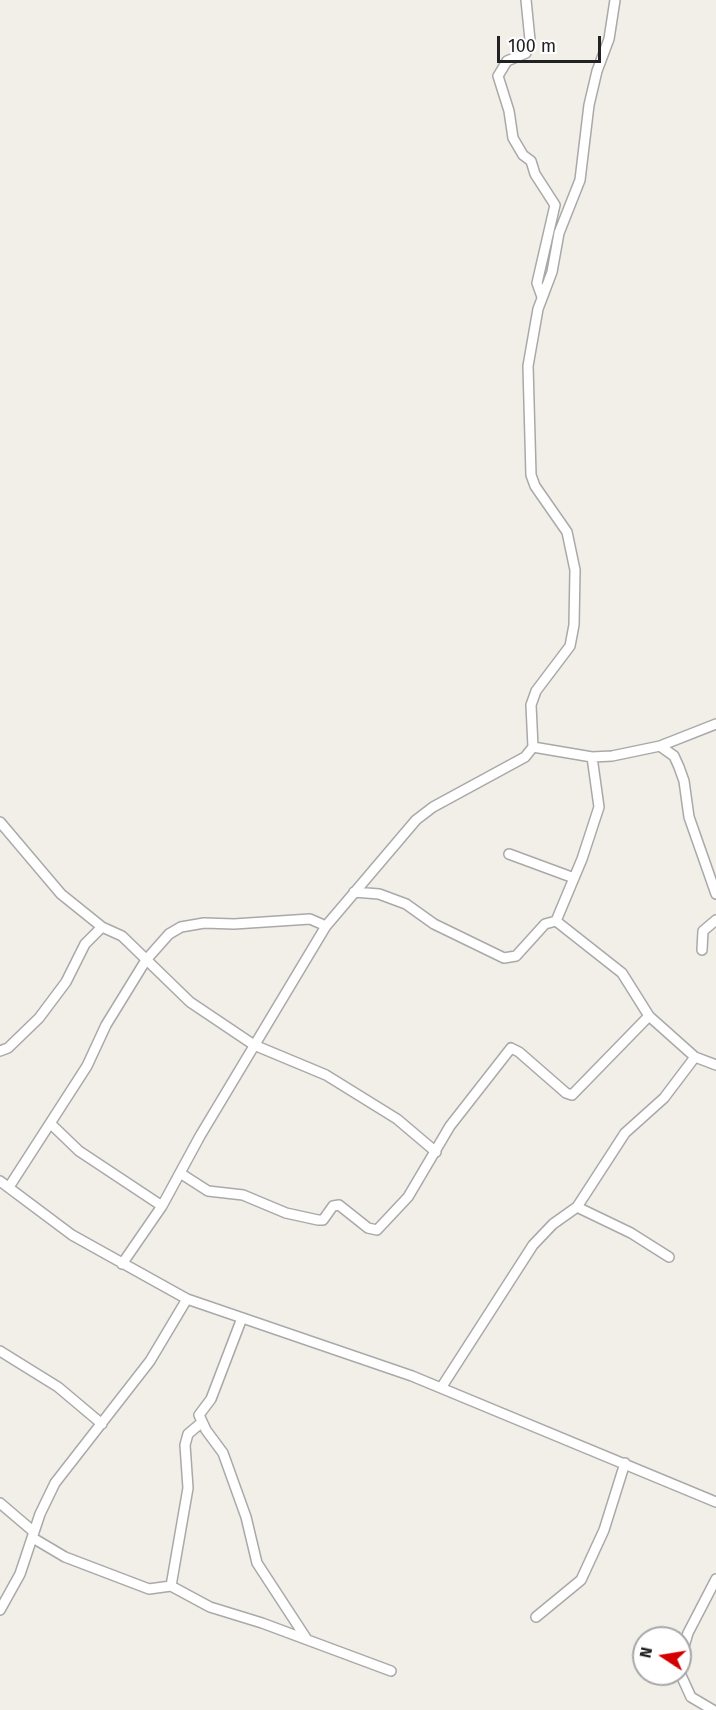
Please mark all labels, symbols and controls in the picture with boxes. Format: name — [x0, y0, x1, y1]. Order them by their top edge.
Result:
scale bar — [500, 24, 604, 62]
text: 100 m — [508, 35, 556, 57]
north arrow — [632, 1626, 692, 1686]
text: N — [635, 1645, 656, 1660]

